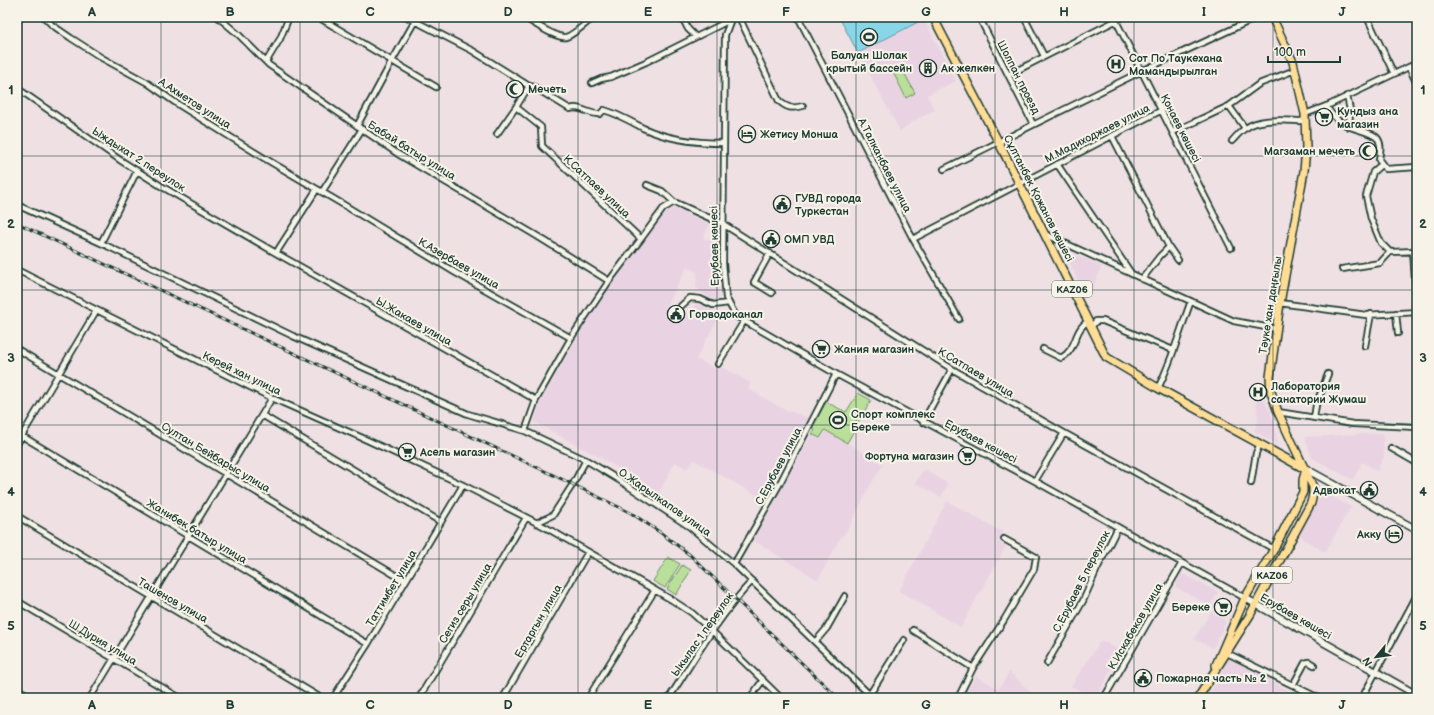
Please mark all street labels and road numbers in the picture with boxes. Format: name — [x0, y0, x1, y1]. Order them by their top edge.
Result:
street label: Шолпан проезд — [994, 38, 1043, 117]
street label: А.Ахметов улица — [155, 75, 234, 132]
street label: Қонаев көшесі — [1158, 92, 1203, 165]
street label: М.Мадиходжаев улица — [1043, 101, 1152, 166]
street label: А.Талканбаев улица — [855, 115, 914, 215]
street label: Бабай батыр улица — [365, 118, 458, 183]
street label: Ыждыхат 2 переулок — [90, 124, 188, 195]
street label: Сұлтанбек Қожанов көшесі — [1001, 133, 1076, 264]
street label: К.Сатпаев улица — [561, 152, 633, 221]
street label: Ерубаев көшесі — [707, 206, 722, 286]
street label: К.Азербаев улица — [416, 235, 502, 292]
street label: Тәуке хан даңғылы — [1256, 255, 1285, 355]
road number: KАZ06 — [1052, 281, 1092, 297]
street label: Ы.Жакаев улица — [373, 294, 455, 349]
street label: К.Сатпаев улица — [935, 345, 1017, 401]
street label: Керей хан улица — [200, 349, 284, 398]
street label: Ерубаев көшесі — [942, 417, 1019, 466]
street label: Султан Бейбарыс улица — [159, 420, 273, 495]
street label: С.Ерубаев улица — [753, 425, 805, 507]
street label: О.Жарылкапов улица — [616, 466, 714, 540]
street label: Жанибек батыр улица — [144, 496, 250, 567]
street label: С.Ерубаев 5 переулок — [1050, 528, 1113, 634]
street label: Таттимбет улица — [363, 547, 420, 629]
street label: Сегиз серы улица — [436, 560, 495, 646]
road number: KАZ06 — [1252, 567, 1292, 583]
street label: Ташенов улица — [135, 575, 210, 626]
street label: К.Искабеков улица — [1105, 580, 1166, 672]
street label: Ертаргын улица — [512, 582, 565, 660]
street label: Ыкылас 1 переулок — [668, 590, 736, 679]
street label: Ерубаев көшесі — [1258, 591, 1334, 642]
street label: Ш.Дурия улица — [66, 617, 140, 668]

